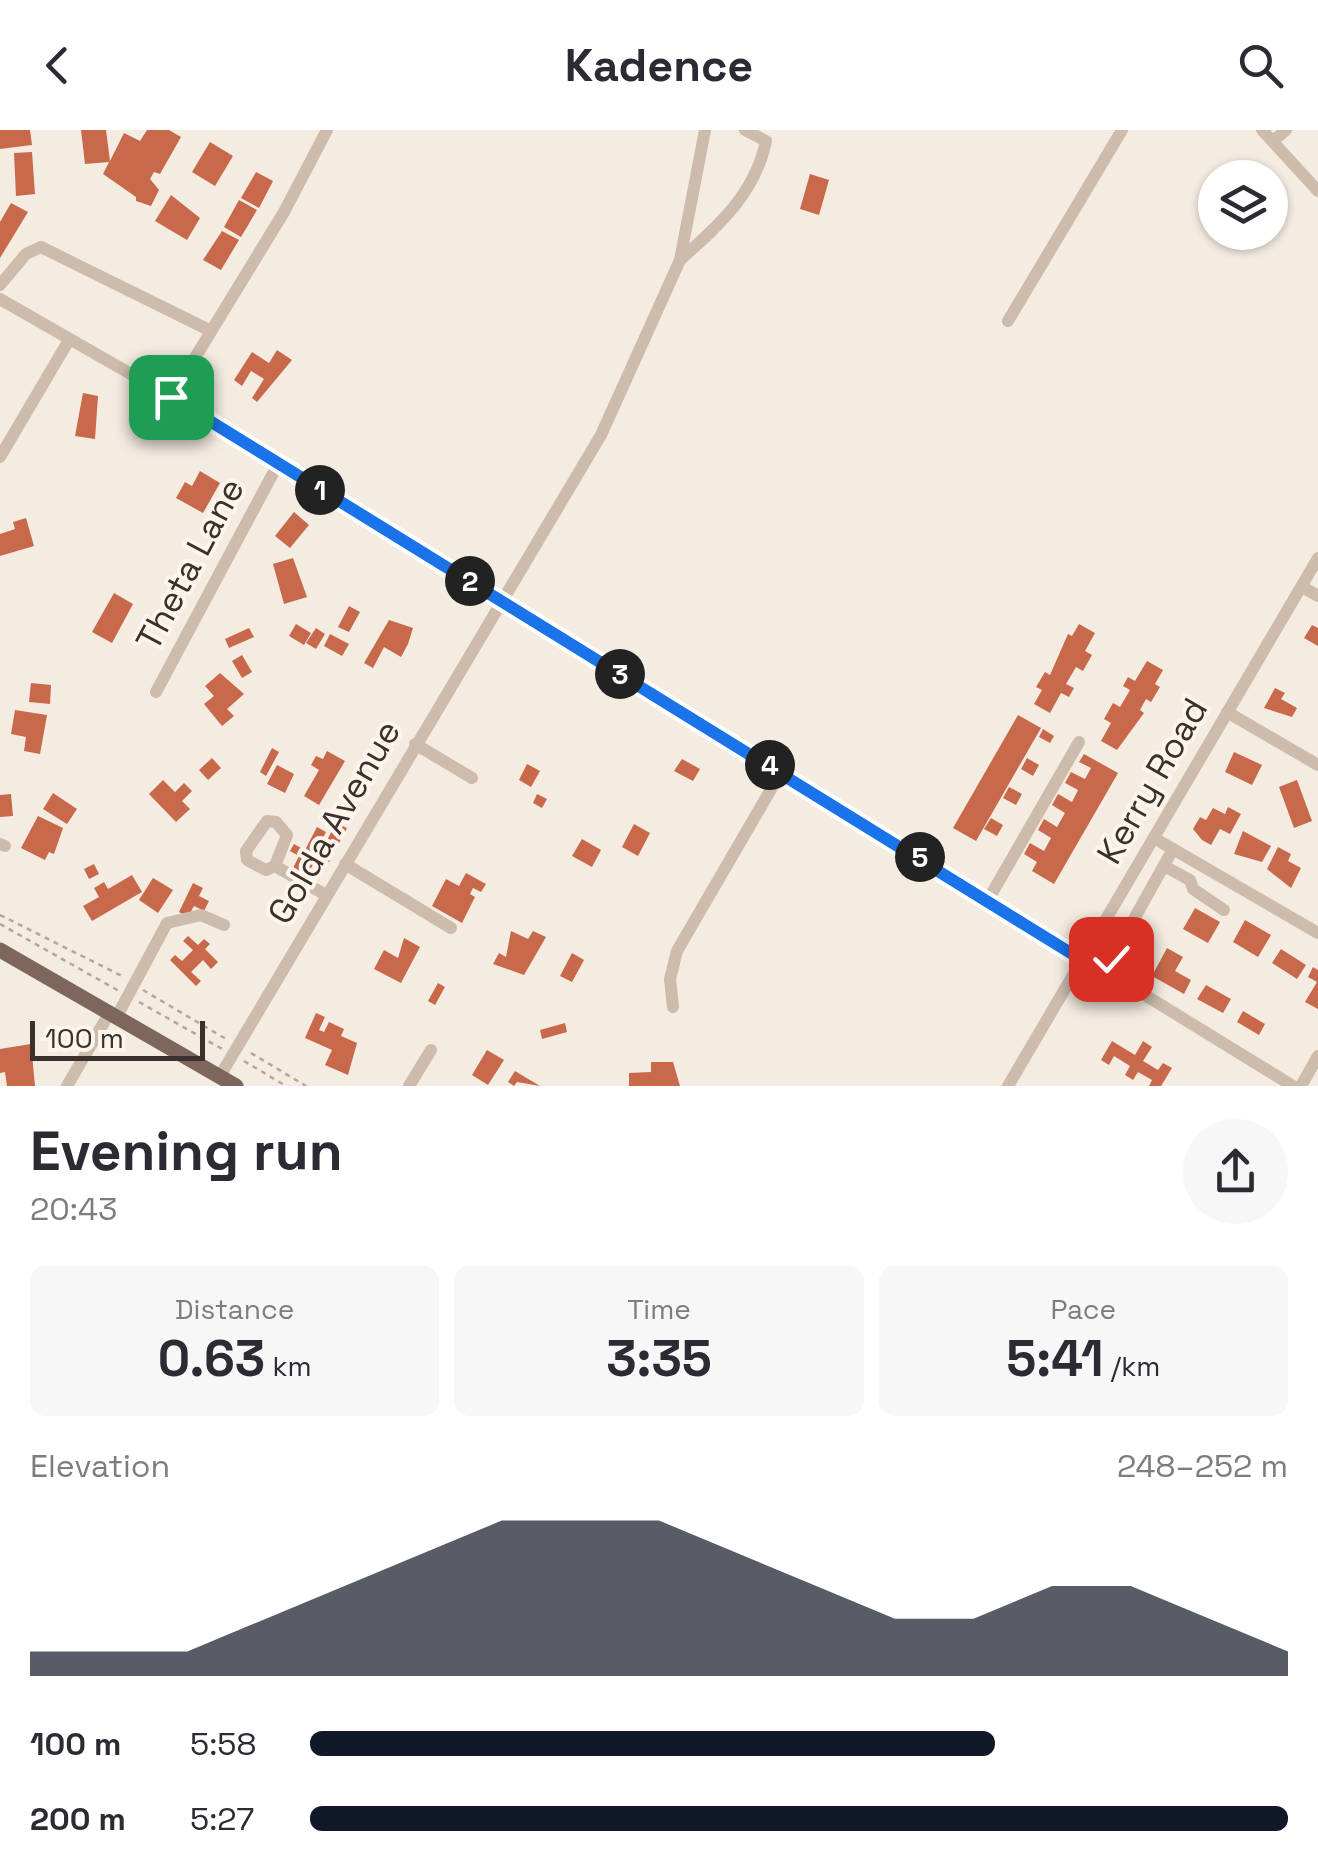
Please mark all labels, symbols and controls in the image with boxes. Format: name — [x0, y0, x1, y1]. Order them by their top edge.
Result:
text: Kadence — [565, 37, 753, 94]
icon: back — [30, 38, 85, 93]
icon: search — [1233, 38, 1288, 93]
map controls — [1198, 160, 1288, 250]
button: layers — [1198, 160, 1288, 250]
pin — [129, 355, 214, 440]
icon: arrive — [144, 370, 199, 425]
pin: 1 — [295, 465, 345, 515]
street label: Theta Lane — [126, 470, 254, 658]
text: 1 — [314, 472, 326, 508]
pin: 2 — [445, 556, 495, 606]
text: 2 — [462, 563, 478, 599]
pin: 3 — [595, 649, 645, 699]
text: 3 — [611, 656, 629, 692]
street label: Kerry Road — [1087, 690, 1217, 872]
street label: Golda Avenue — [258, 712, 410, 932]
pin: 4 — [745, 740, 795, 790]
text: 4 — [761, 747, 779, 783]
pin: 5 — [895, 832, 945, 882]
text: 5 — [912, 839, 928, 875]
pin — [1069, 917, 1154, 1002]
icon: check — [1084, 932, 1139, 987]
scale bar — [30, 1016, 205, 1060]
text: 100 m — [45, 1020, 124, 1056]
text: Evening run — [30, 1116, 343, 1186]
button: share — [1183, 1119, 1288, 1224]
text: 20:43 — [30, 1189, 117, 1229]
text: Distance — [175, 1291, 294, 1327]
text: Time — [627, 1291, 691, 1327]
text: Pace — [1051, 1291, 1116, 1327]
text: 0.63 — [158, 1327, 265, 1391]
text: 3:35 — [606, 1327, 712, 1391]
text: 5:41 — [1006, 1327, 1104, 1391]
text: km — [265, 1348, 312, 1384]
text: /km — [1104, 1348, 1160, 1384]
text: Elevation — [30, 1446, 170, 1486]
text: 248–252 m — [1117, 1446, 1288, 1486]
text: 100 m — [30, 1724, 121, 1764]
text: 5:58 — [190, 1724, 256, 1764]
text: 200 m — [30, 1799, 126, 1839]
text: 5:27 — [190, 1799, 254, 1839]

